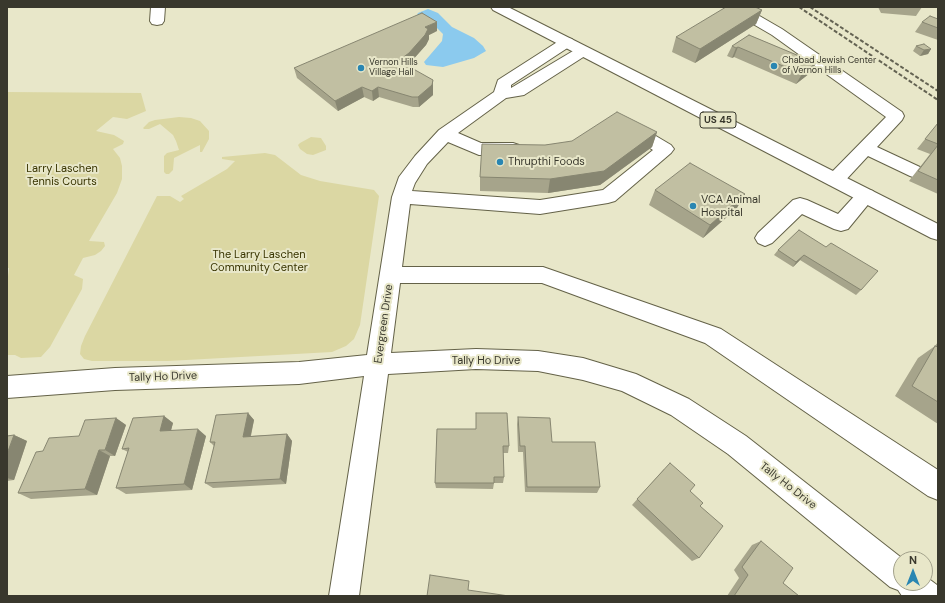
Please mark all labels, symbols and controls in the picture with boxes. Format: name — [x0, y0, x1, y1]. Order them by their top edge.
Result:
place label: Chabad Jewish Center of Vernon Hills — [782, 56, 876, 77]
place label: Vernon Hills Village Hall — [369, 58, 418, 79]
marker: Chabad Jewish Center of Vernon Hills — [769, 61, 779, 71]
marker: Vernon Hills Village Hall — [356, 63, 366, 73]
road number: US 45 — [700, 112, 736, 128]
place label: Thrupthi Foods — [508, 155, 585, 169]
marker: Thrupthi Foods — [495, 157, 505, 167]
park label: Larry Laschen Tennis Courts — [26, 162, 98, 188]
place label: VCA Animal Hospital — [701, 193, 760, 219]
marker: VCA Animal Hospital — [688, 201, 698, 211]
park label: The Larry Laschen Community Center — [210, 248, 308, 274]
street label: Evergreen Drive — [372, 284, 396, 364]
street label: Tally Ho Drive — [452, 354, 520, 368]
street label: Tally Ho Drive — [129, 369, 197, 385]
street label: Tally Ho Drive — [757, 460, 819, 512]
north arrow — [893, 551, 933, 591]
text: N — [909, 553, 917, 567]

